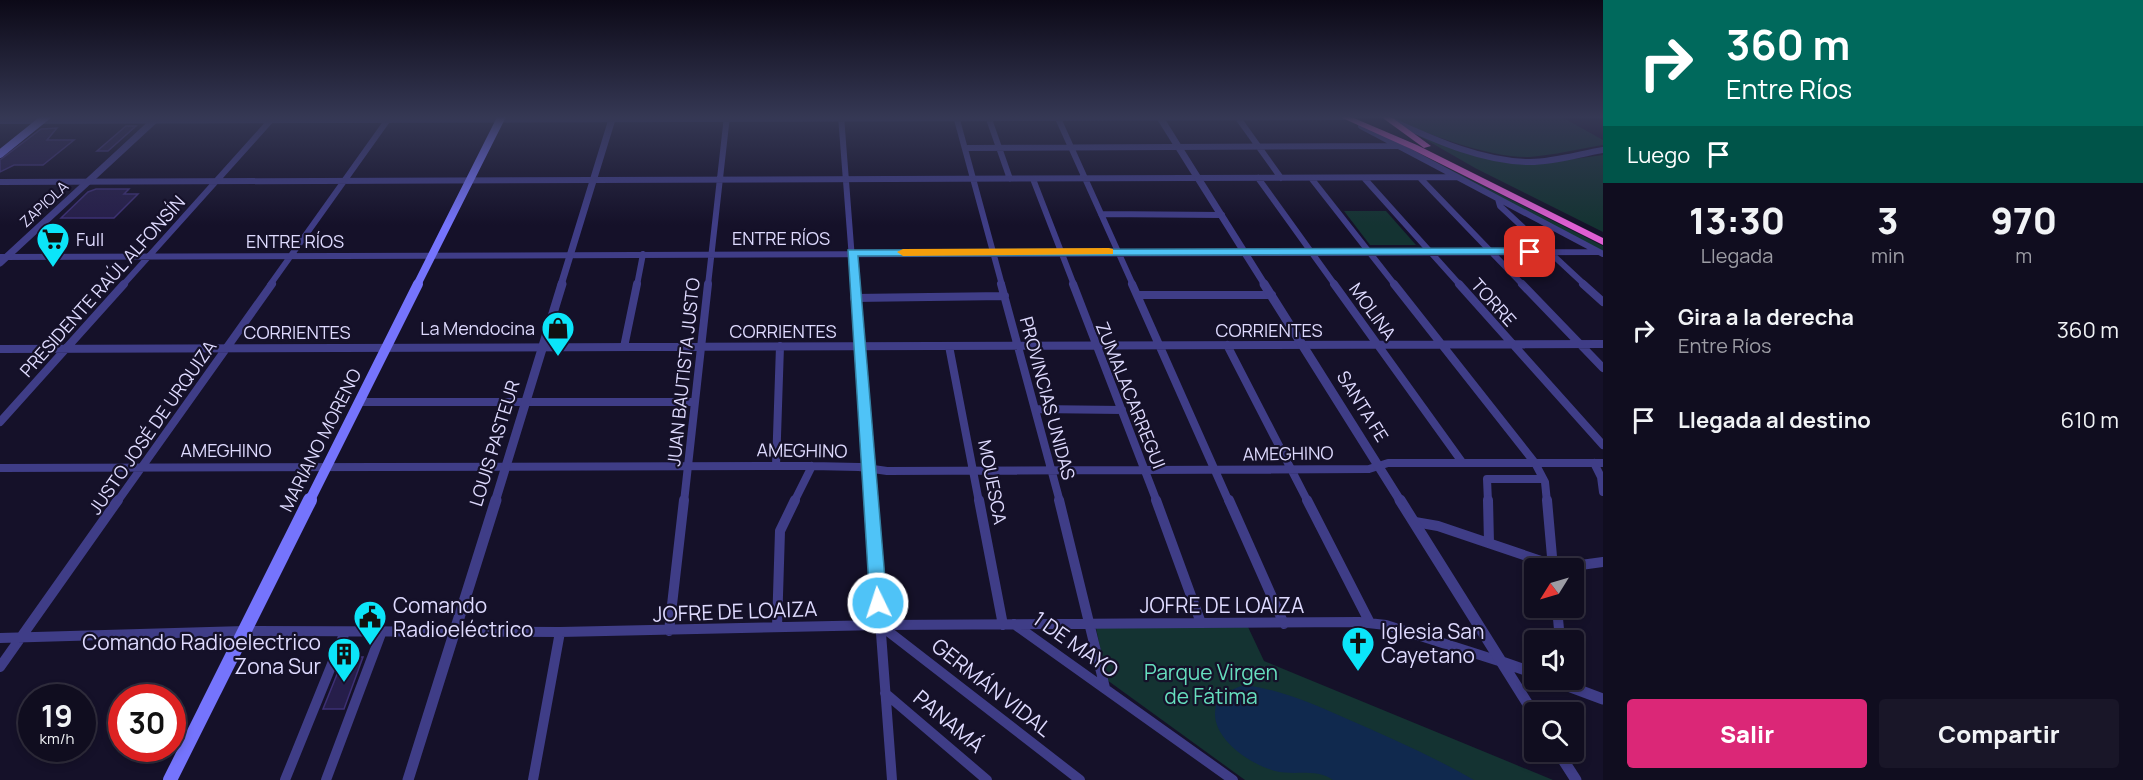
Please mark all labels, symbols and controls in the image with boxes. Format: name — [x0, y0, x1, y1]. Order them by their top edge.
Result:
text: 360 m — [1726, 15, 1850, 73]
icon: right — [1627, 24, 1705, 102]
text: Entre Ríos — [1726, 70, 1852, 107]
icon: arrive — [1702, 138, 1735, 171]
text: Luego — [1627, 140, 1690, 170]
street label: ZAPIOLA — [15, 176, 73, 232]
street label: PRESIDENTE RAÚL ALFONSÍN — [14, 190, 190, 382]
text: 13:30 — [1689, 196, 1785, 245]
text: 3 — [1877, 196, 1899, 245]
text: 970 — [1991, 196, 2057, 245]
supermarket icon: Full — [35, 221, 71, 268]
street label: ENTRE RÍOS — [732, 226, 830, 250]
pin — [1504, 226, 1555, 277]
place label: Full — [76, 227, 104, 251]
street label: ENTRE RÍOS — [246, 229, 344, 253]
icon: arrive — [1513, 235, 1546, 268]
text: Llegada — [1701, 242, 1773, 269]
text: min — [1871, 242, 1905, 269]
text: m — [2015, 242, 2032, 269]
street label: TORRE — [1466, 273, 1522, 331]
street label: JUAN BAUTISTA JUSTO — [661, 277, 705, 467]
street label: MOLINA — [1344, 278, 1402, 345]
text: Gira a la derecha — [1678, 302, 1854, 332]
shop icon: La Mendocina — [540, 310, 576, 357]
street label: PROVINCIAS UNIDAS — [1015, 314, 1081, 482]
icon: right — [1627, 314, 1660, 347]
text: 360 m — [2057, 315, 2119, 345]
place label: La Mendocina — [420, 316, 535, 340]
street label: ZUMALACARREGUI — [1091, 318, 1171, 472]
street label: CORRIENTES — [1216, 318, 1323, 342]
street label: CORRIENTES — [730, 319, 837, 343]
street label: CORRIENTES — [244, 320, 351, 344]
text: Entre Ríos — [1678, 332, 1772, 359]
street label: JUSTO JOSÉ DE URQUIZA — [83, 335, 222, 519]
street label: MARIANO MORENO — [274, 364, 366, 516]
street label: SANTA FE — [1332, 366, 1394, 446]
street label: LOUIS PASTEUR — [463, 377, 525, 509]
icon: arrive — [1627, 404, 1660, 437]
text: Llegada al destino — [1678, 405, 1871, 435]
text: 610 m — [2061, 405, 2119, 435]
street label: AMEGHINO — [756, 437, 848, 463]
street label: AMEGHINO — [181, 438, 271, 462]
street label: MOUESCA — [973, 438, 1013, 527]
street label: AMEGHINO — [1242, 440, 1334, 466]
north arrow — [1524, 558, 1584, 618]
map controls — [1524, 558, 1584, 762]
position arrow — [846, 571, 910, 635]
place label: Comando Radioeléctrico — [393, 591, 533, 643]
street label: JOFRE DE LOAIZA — [1140, 591, 1304, 619]
street label: JOFRE DE LOAIZA — [652, 594, 818, 628]
public building icon: Comando Radioeléctrico — [352, 599, 388, 646]
street label: 1 DE MAYO — [1028, 604, 1124, 684]
place label: Iglesia San Cayetano — [1381, 617, 1484, 669]
church icon: Iglesia San Cayetano — [1340, 625, 1376, 672]
place label: Comando Radioelectrico Zona Sur — [82, 628, 321, 680]
button: sound — [1524, 630, 1584, 690]
street label: GERMÁN VIDAL — [926, 631, 1058, 743]
building icon: Comando Radioelectrico Zona Sur — [326, 636, 362, 683]
park label: Parque Virgen de Fátima — [1144, 658, 1278, 710]
street label: PANAMÁ — [908, 683, 990, 759]
speed limit sign: 30 — [108, 684, 186, 762]
text: 19 — [41, 695, 73, 736]
button: Salir — [1627, 699, 1867, 768]
button: Compartir — [1879, 699, 2119, 768]
button: search — [1524, 702, 1584, 762]
text: km/h — [40, 728, 74, 749]

